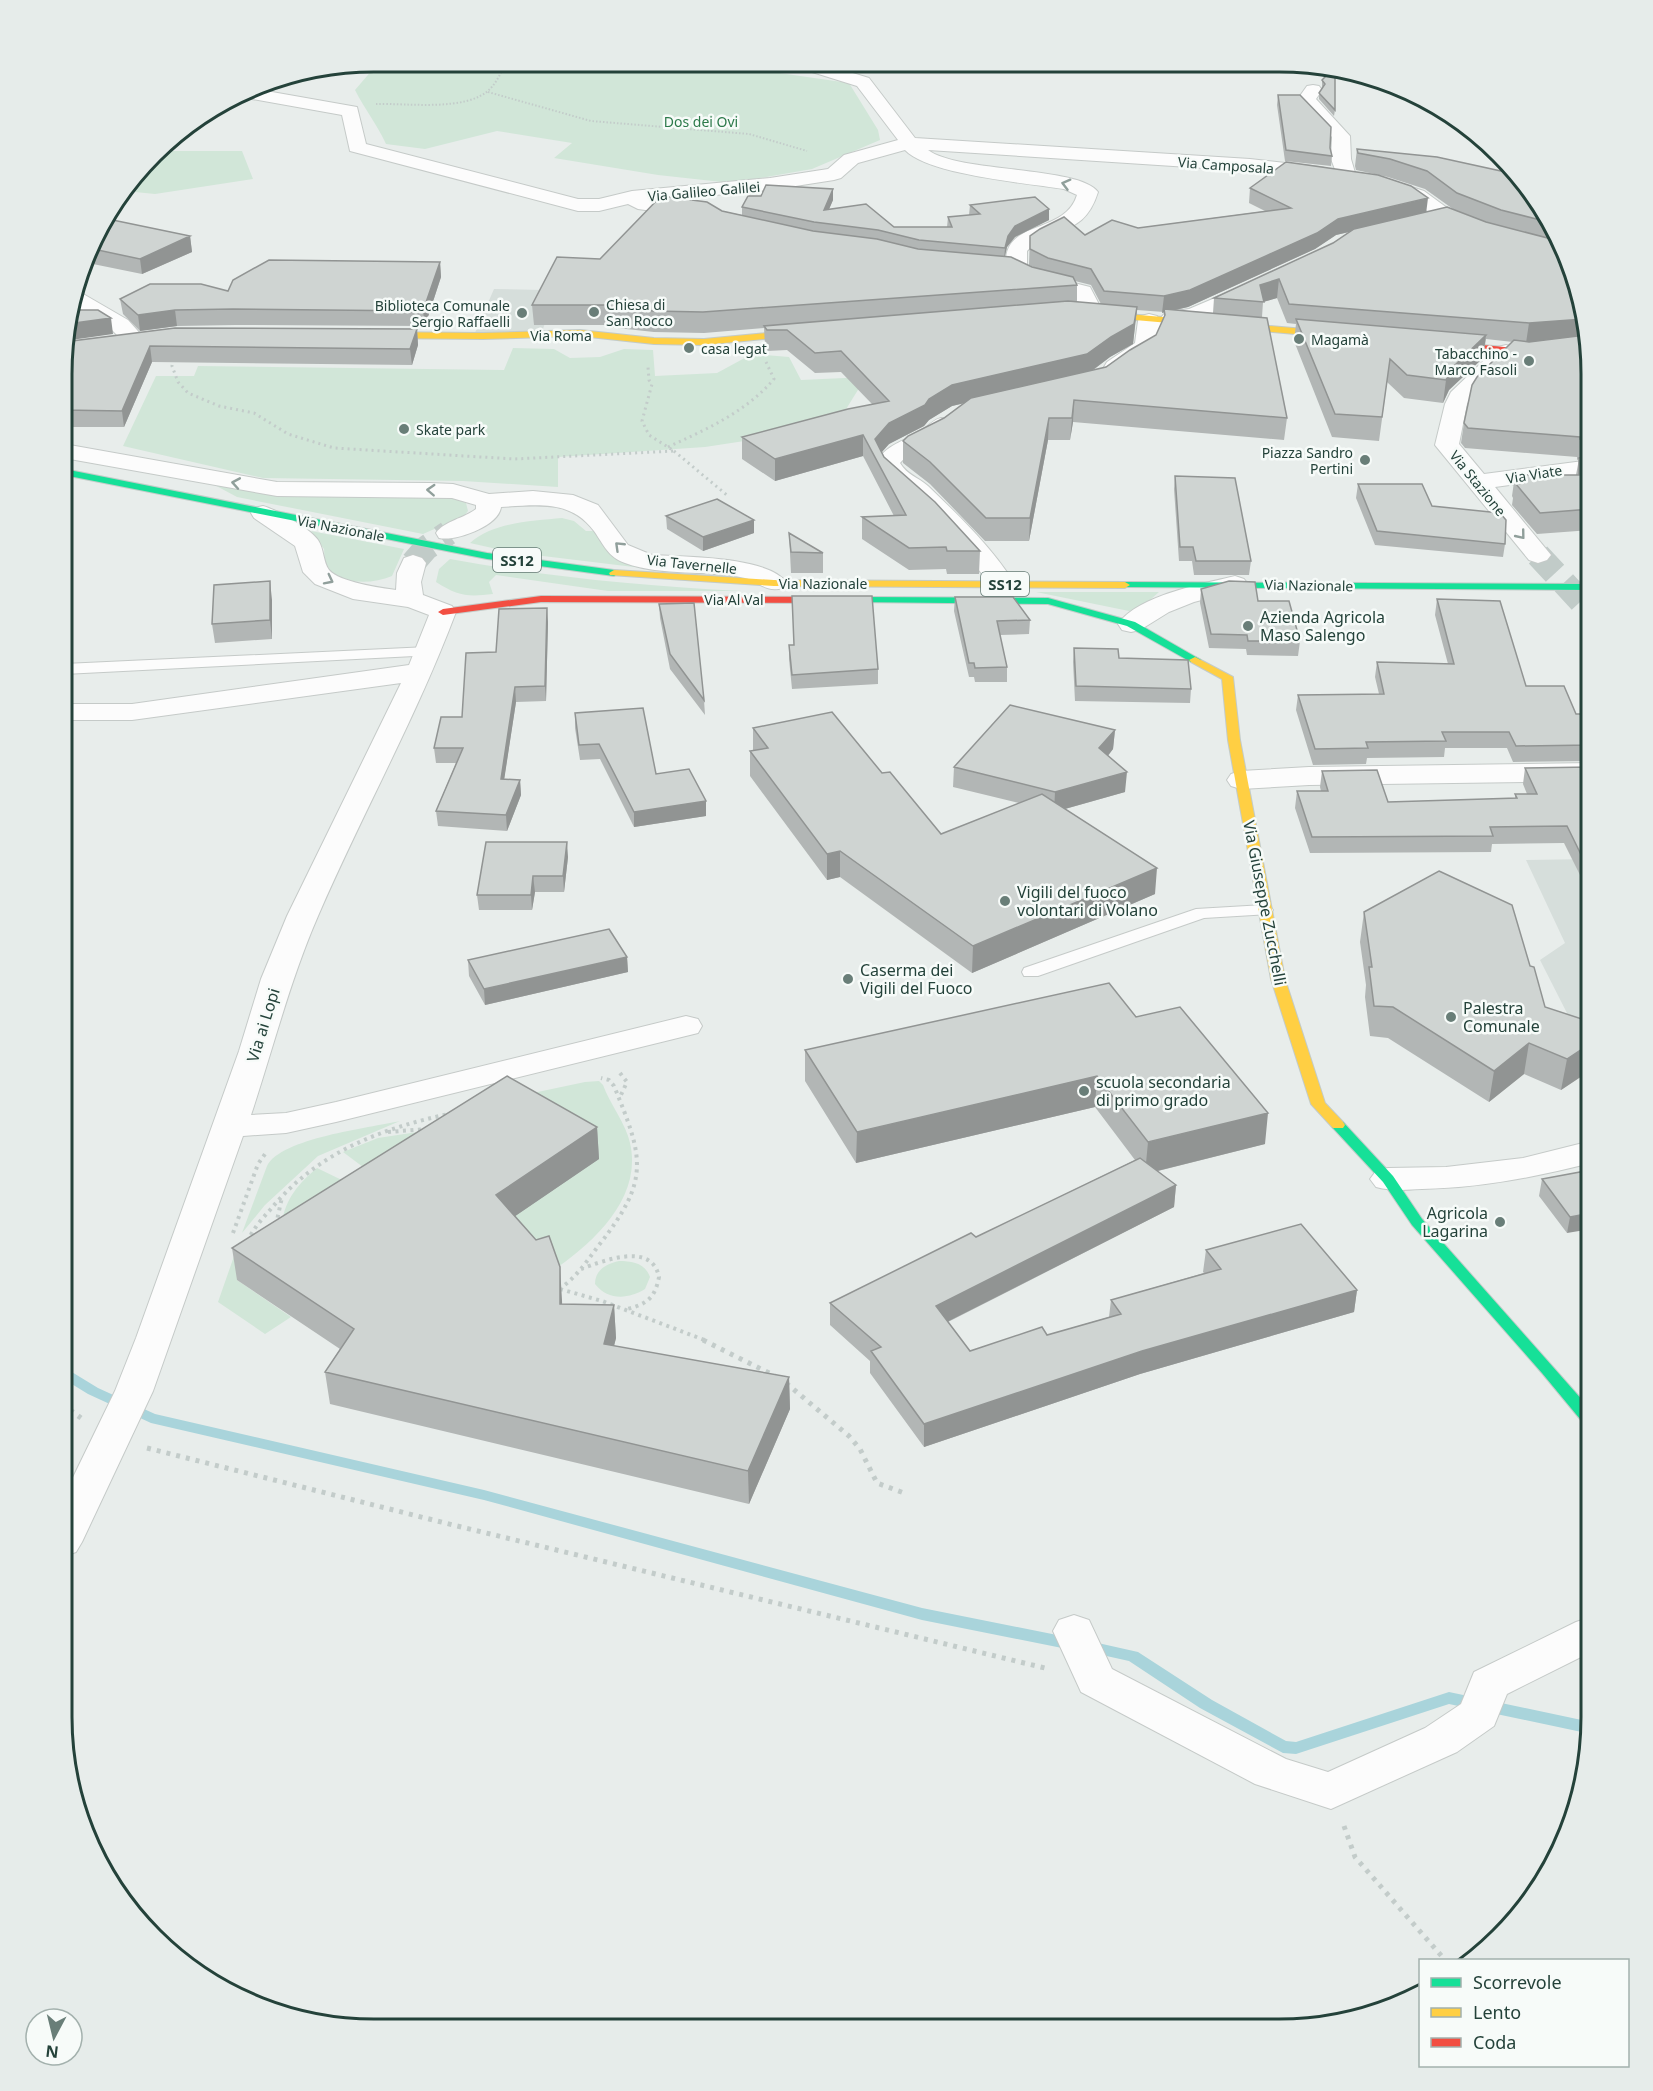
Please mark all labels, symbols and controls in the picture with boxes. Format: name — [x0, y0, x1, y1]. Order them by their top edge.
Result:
park label: Dos dei Ovi — [664, 112, 738, 131]
street label: Via Camposala — [1177, 152, 1275, 178]
street label: Via Galileo Galilei — [647, 177, 761, 205]
one-way arrow — [1061, 179, 1072, 191]
place label: Chiesa di San Rocco — [606, 295, 673, 330]
place label: Biblioteca Comunale Sergio Raffaelli — [375, 296, 510, 331]
marker: Chiesa di San Rocco — [587, 305, 601, 319]
marker: Biblioteca Comunale Sergio Raffaelli — [515, 306, 529, 320]
street label: Via Roma — [530, 326, 592, 345]
place label: Magamà — [1311, 330, 1369, 349]
marker: Magamà — [1292, 332, 1306, 346]
place label: casa legat — [701, 339, 767, 358]
marker: casa legat — [682, 341, 696, 355]
place label: Tabacchino - Marco Fasoli — [1435, 344, 1517, 379]
marker: Tabacchino - Marco Fasoli — [1522, 354, 1536, 368]
place label: Skate park — [416, 420, 486, 439]
marker: Skate park — [397, 422, 411, 436]
place label: Piazza Sandro Pertini — [1262, 443, 1353, 478]
street label: Via Stazione — [1446, 446, 1510, 520]
marker: Piazza Sandro Pertini — [1358, 453, 1372, 467]
street label: Via Viate — [1505, 460, 1563, 488]
one-way arrow — [232, 477, 242, 490]
one-way arrow — [426, 484, 435, 497]
street label: Via Nazionale — [296, 510, 386, 546]
one-way arrow — [1514, 528, 1525, 539]
one-way arrow — [615, 543, 626, 554]
road number: SS12 — [493, 548, 541, 572]
street label: Via Tavernelle — [646, 550, 738, 578]
road number: SS12 — [981, 572, 1029, 596]
one-way arrow — [323, 573, 334, 585]
street label: Via Nazionale — [779, 574, 867, 593]
street label: Via Nazionale — [1264, 575, 1354, 595]
street label: Via Al Val — [704, 590, 764, 609]
place label: Azienda Agricola Maso Salengo — [1260, 606, 1385, 646]
marker: Azienda Agricola Maso Salengo — [1241, 619, 1255, 633]
street label: Via Giuseppe Zucchelli — [1238, 819, 1292, 987]
place label: Vigili del fuoco volontari di Volano — [1017, 881, 1158, 921]
marker: Vigili del fuoco volontari di Volano — [998, 894, 1012, 908]
place label: Caserma dei Vigili del Fuoco — [860, 959, 973, 999]
marker: Caserma dei Vigili del Fuoco — [841, 972, 855, 986]
street label: Via ai Lopi — [241, 985, 285, 1065]
place label: Palestra Comunale — [1463, 997, 1540, 1037]
marker: Palestra Comunale — [1444, 1010, 1458, 1024]
place label: scuola secondaria di primo grado — [1096, 1071, 1231, 1111]
marker: scuola secondaria di primo grado — [1077, 1084, 1091, 1098]
place label: Agricola Lagarina — [1422, 1202, 1488, 1242]
marker: Agricola Lagarina — [1493, 1215, 1507, 1229]
legend — [1419, 1959, 1629, 2067]
text: Scorrevole — [1473, 1970, 1562, 1994]
text: Lento — [1473, 2000, 1521, 2024]
north arrow — [24, 2007, 84, 2067]
text: Coda — [1473, 2030, 1516, 2054]
text: N — [44, 2040, 60, 2064]

